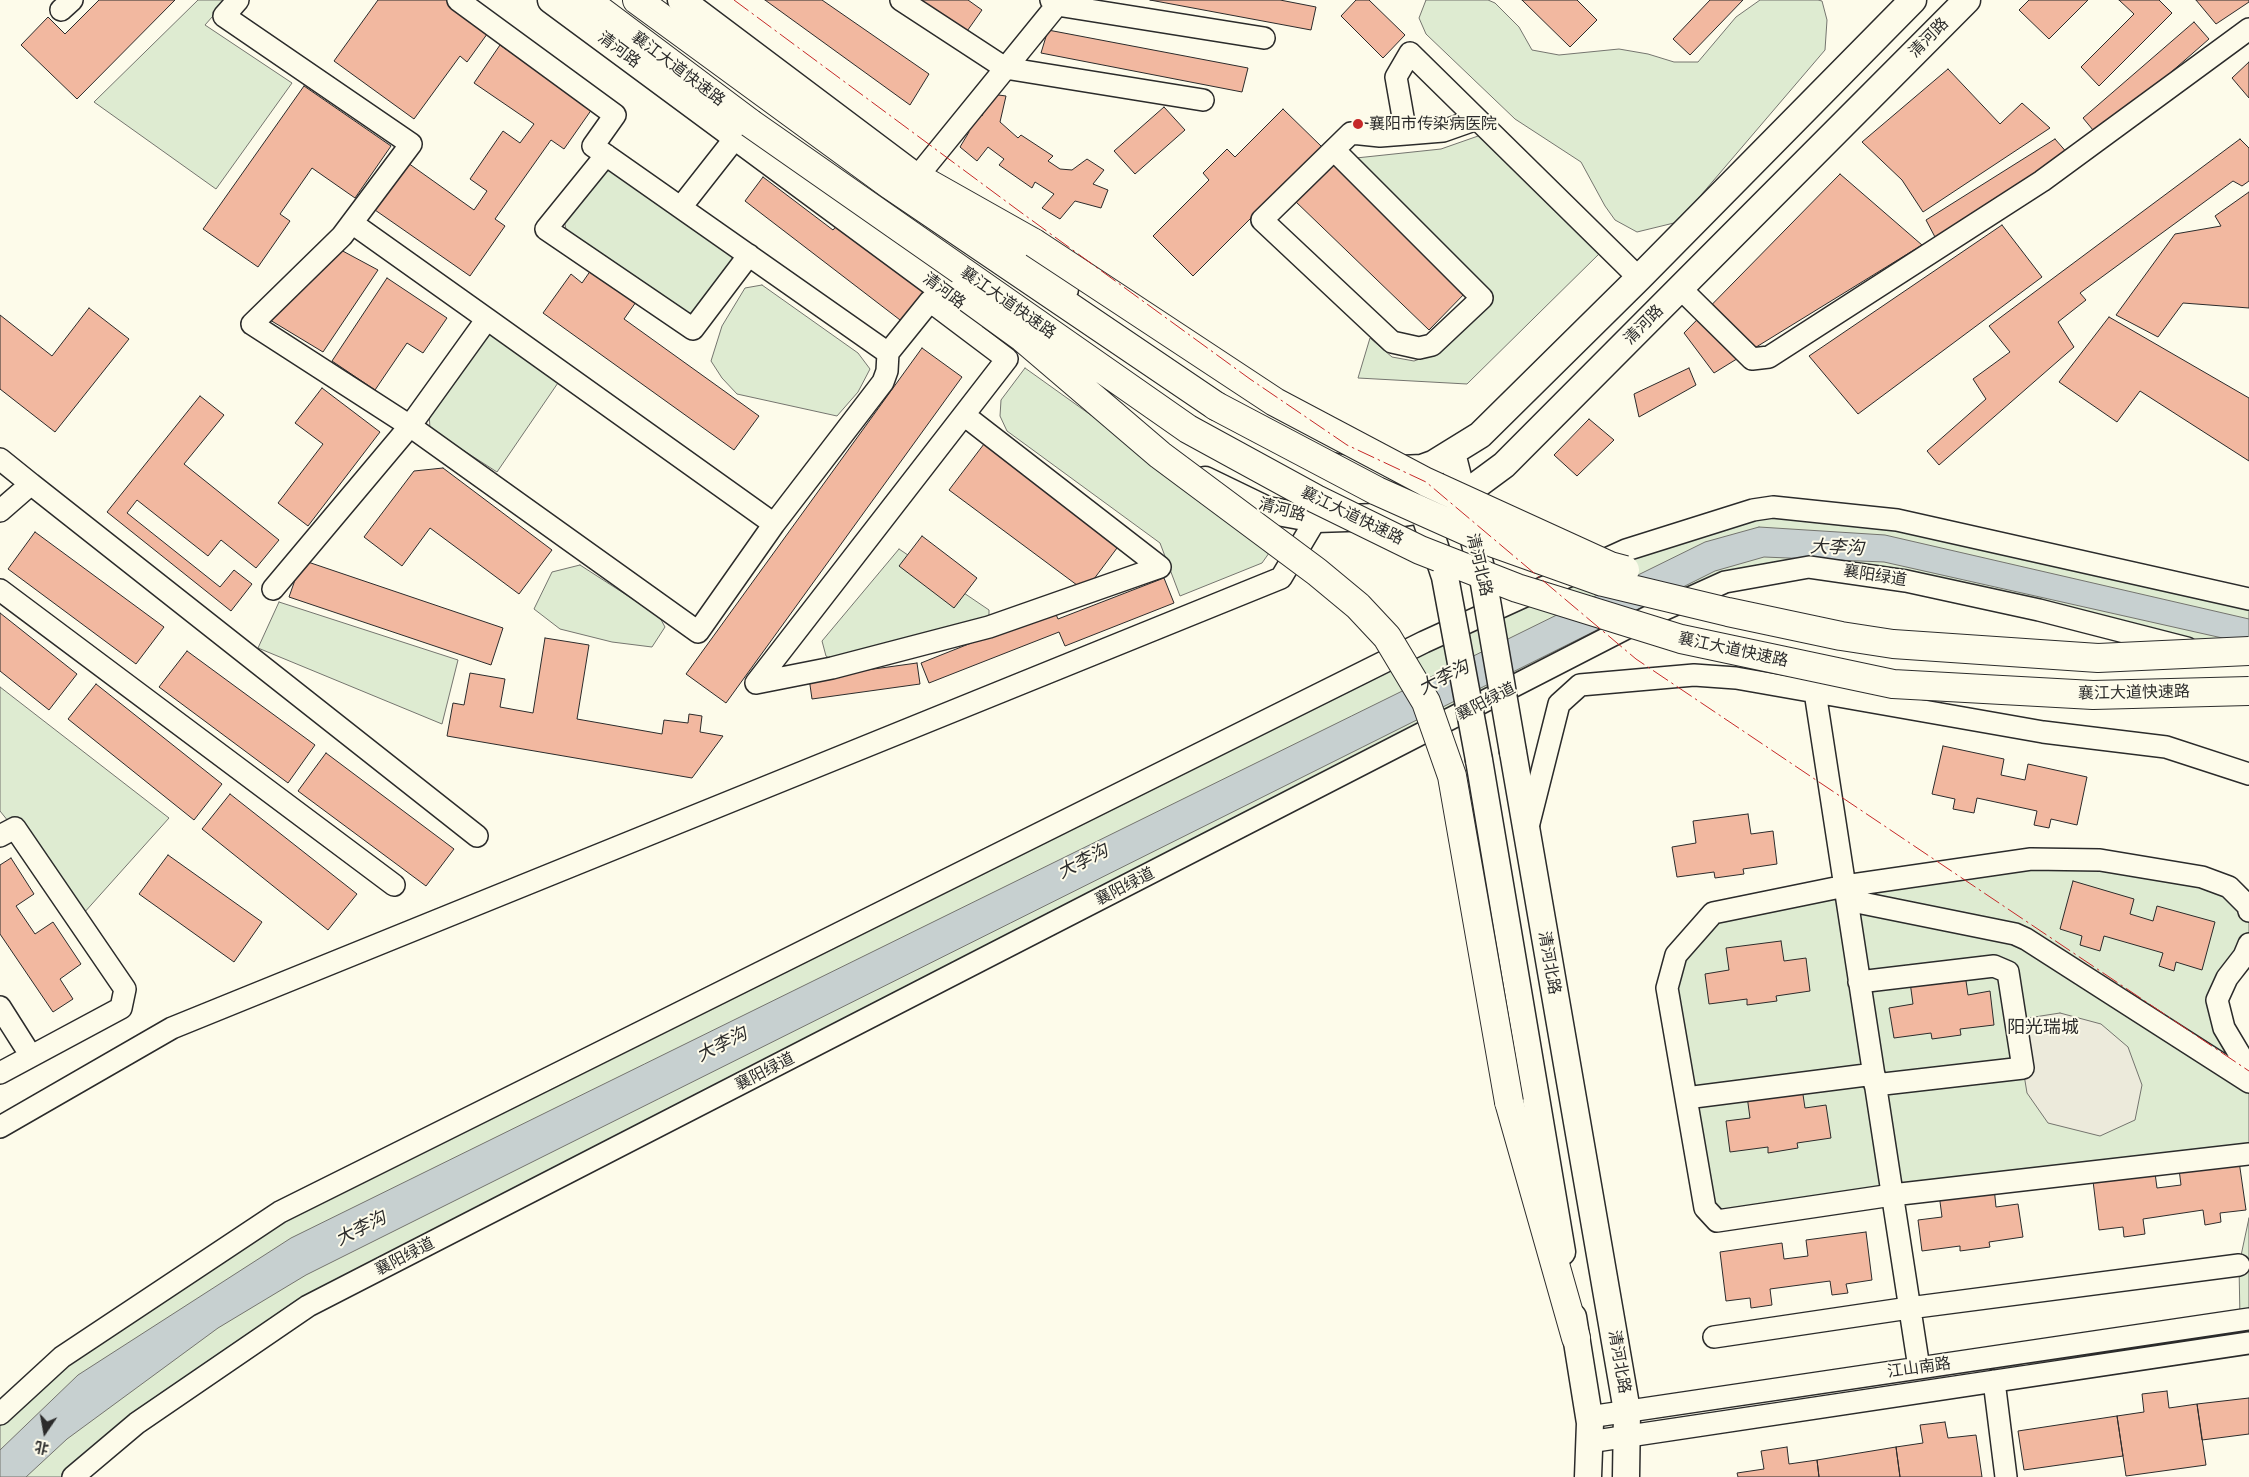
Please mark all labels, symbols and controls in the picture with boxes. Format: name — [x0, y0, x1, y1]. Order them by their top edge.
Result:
street label: 清河路 — [1905, 14, 1953, 62]
street label: 清河路 — [594, 28, 644, 72]
street label: 襄江大道快速路 — [627, 28, 729, 110]
place label: 襄阳市传染病医院 — [1369, 114, 1497, 134]
marker: 襄阳市传染病医院 — [1351, 117, 1365, 131]
street label: 襄江大道快速路 — [957, 263, 1059, 343]
street label: 清河路 — [919, 269, 969, 313]
street label: 清河路 — [1620, 301, 1668, 349]
street label: 襄江大道快速路 — [1297, 483, 1407, 549]
street label: 清河路 — [1256, 495, 1308, 525]
street label: 清河北路 — [1462, 532, 1496, 598]
water label: 大李沟 — [1810, 536, 1864, 560]
street label: 襄阳绿道 — [1842, 562, 1908, 590]
street label: 襄江大道快速路 — [1676, 629, 1790, 671]
water label: 大李沟 — [1415, 656, 1473, 700]
street label: 襄阳绿道 — [1453, 679, 1519, 725]
street label: 襄江大道快速路 — [2078, 682, 2190, 704]
water label: 大李沟 — [1054, 840, 1112, 884]
street label: 襄阳绿道 — [1092, 864, 1158, 910]
street label: 清河北路 — [1534, 930, 1564, 996]
district label: 阳光瑞城 — [2007, 1017, 2079, 1039]
water label: 大李沟 — [693, 1023, 751, 1067]
street label: 襄阳绿道 — [732, 1049, 798, 1095]
water label: 大李沟 — [332, 1207, 390, 1251]
street label: 襄阳绿道 — [372, 1234, 438, 1280]
street label: 清河北路 — [1604, 1329, 1634, 1395]
street label: 江山南路 — [1886, 1354, 1952, 1382]
north arrow — [20, 1407, 70, 1457]
text: 北 — [33, 1437, 50, 1457]

